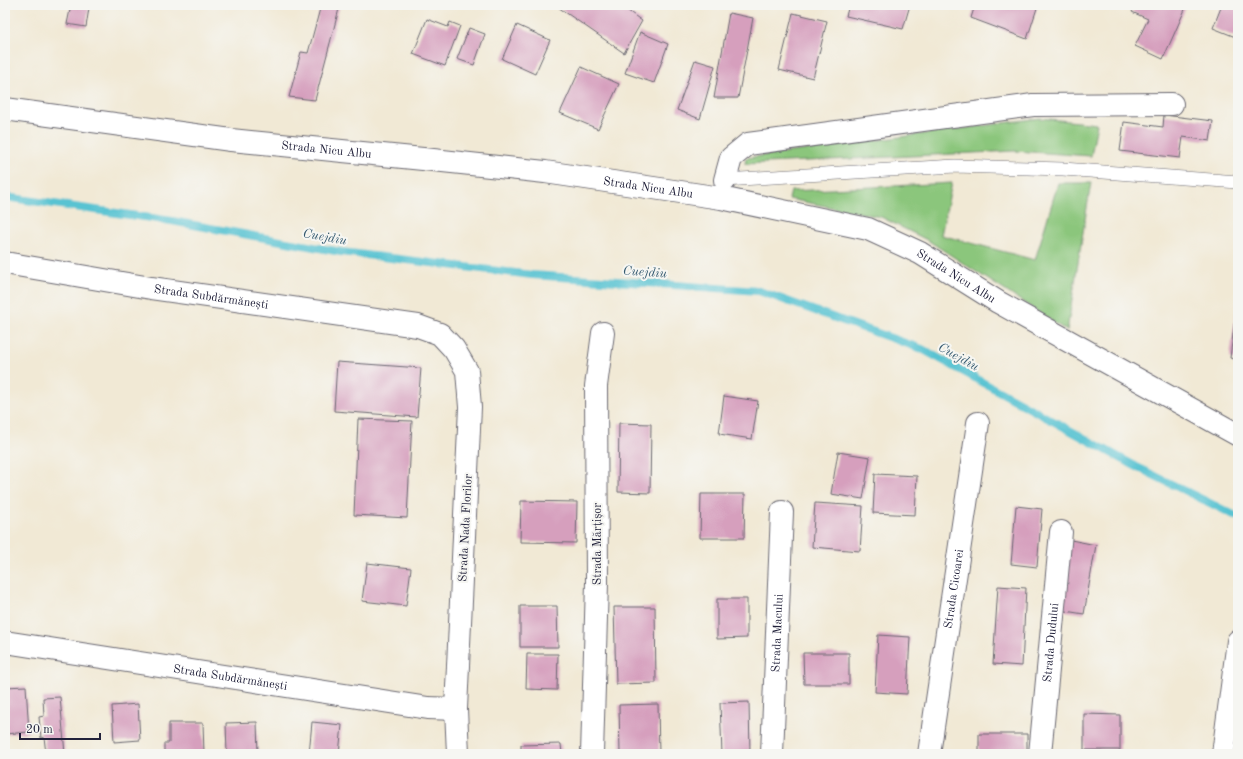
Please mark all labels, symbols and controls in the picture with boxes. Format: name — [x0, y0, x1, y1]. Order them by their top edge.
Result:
street label: Strada Nicu Albu — [281, 140, 373, 161]
street label: Strada Nicu Albu — [602, 176, 694, 201]
water label: Cuejdiu — [302, 227, 348, 248]
street label: Strada Nicu Albu — [914, 247, 998, 306]
water label: Cuejdiu — [622, 264, 668, 281]
street label: Strada Subdărmănești — [153, 283, 269, 312]
water label: Cuejdiu — [936, 341, 981, 374]
street label: Strada Nada Florilor — [457, 474, 475, 582]
street label: Strada Mărțișor — [592, 503, 604, 585]
street label: Strada Cicoarei — [943, 548, 966, 630]
street label: Strada Macului — [770, 594, 786, 673]
street label: Strada Dudului — [1042, 602, 1061, 683]
street label: Strada Subdărmănești — [172, 663, 288, 693]
scale bar — [20, 715, 100, 741]
text: 20 m — [26, 724, 53, 736]

